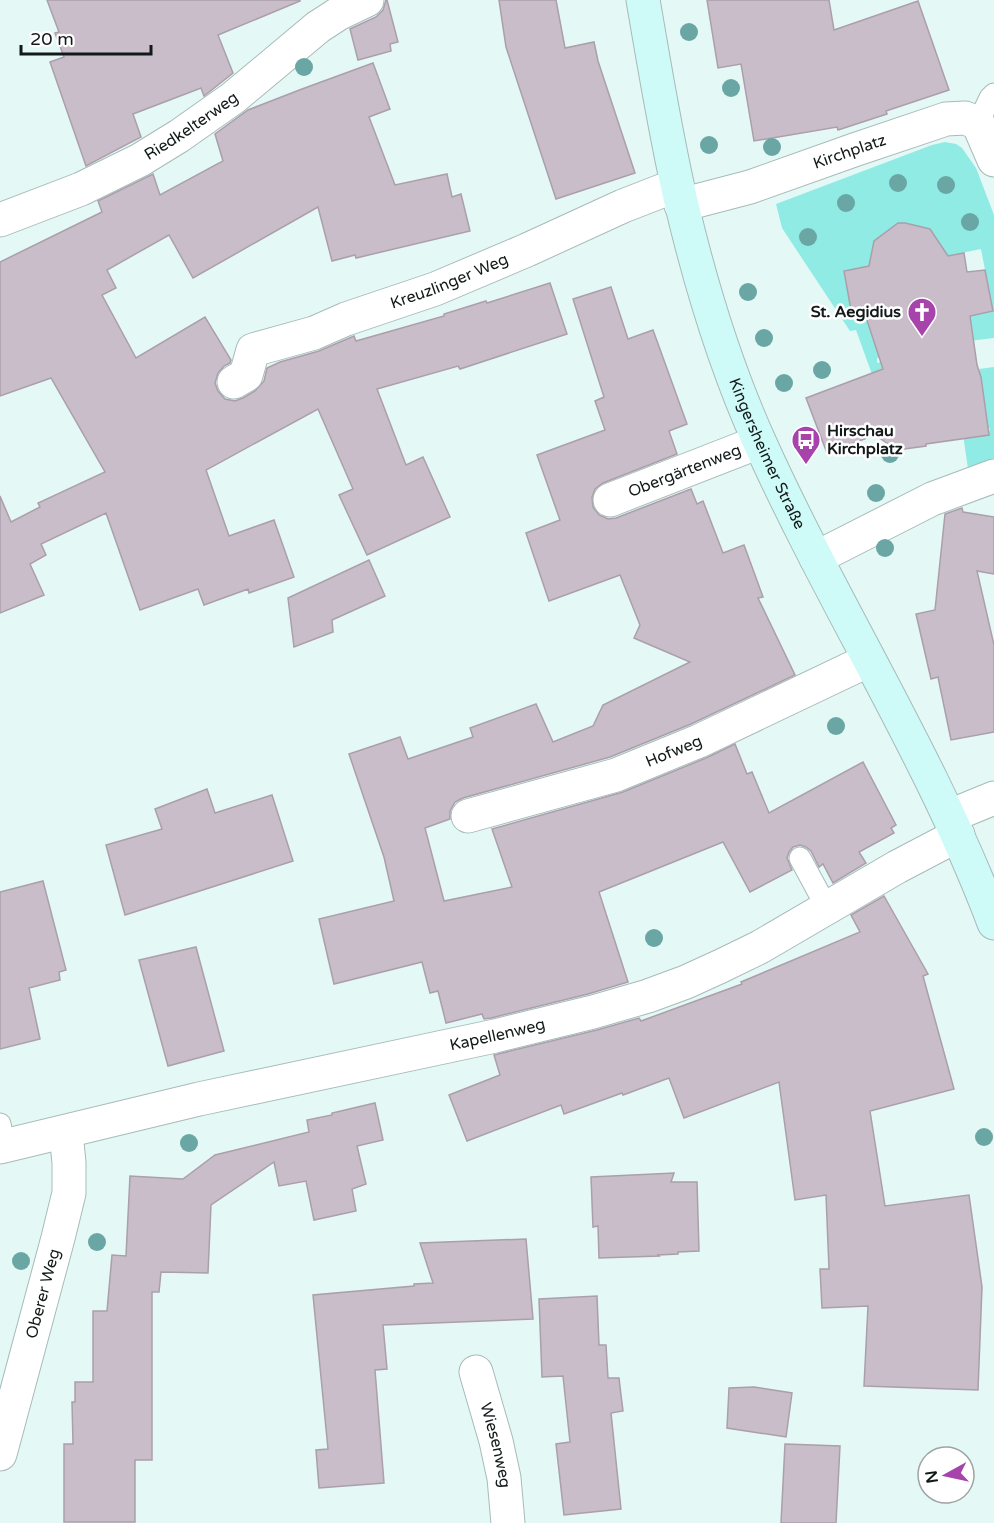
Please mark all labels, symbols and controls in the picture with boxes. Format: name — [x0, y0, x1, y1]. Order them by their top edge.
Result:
scale bar — [21, 18, 152, 56]
text: 20 m — [30, 28, 74, 50]
street label: Riedkelterweg — [141, 87, 242, 165]
street label: Kirchplatz — [810, 130, 889, 174]
street label: Kreuzlinger Weg — [388, 249, 511, 313]
church icon: St. Aegidius — [906, 296, 938, 338]
place label: St. Aegidius — [811, 302, 901, 322]
street label: Kingersheimer Straße — [724, 375, 810, 533]
place label: Hirschau Kirchplatz — [827, 421, 903, 459]
bus stop icon: Hirschau Kirchplatz — [790, 424, 822, 466]
street label: Obergärtenweg — [625, 440, 744, 502]
street label: Hofweg — [643, 731, 705, 772]
street label: Kapellenweg — [448, 1014, 547, 1055]
street label: Oberer Weg — [21, 1247, 65, 1341]
street label: Wiesenweg — [475, 1400, 515, 1489]
north arrow — [916, 1445, 976, 1505]
text: N — [921, 1469, 943, 1485]

